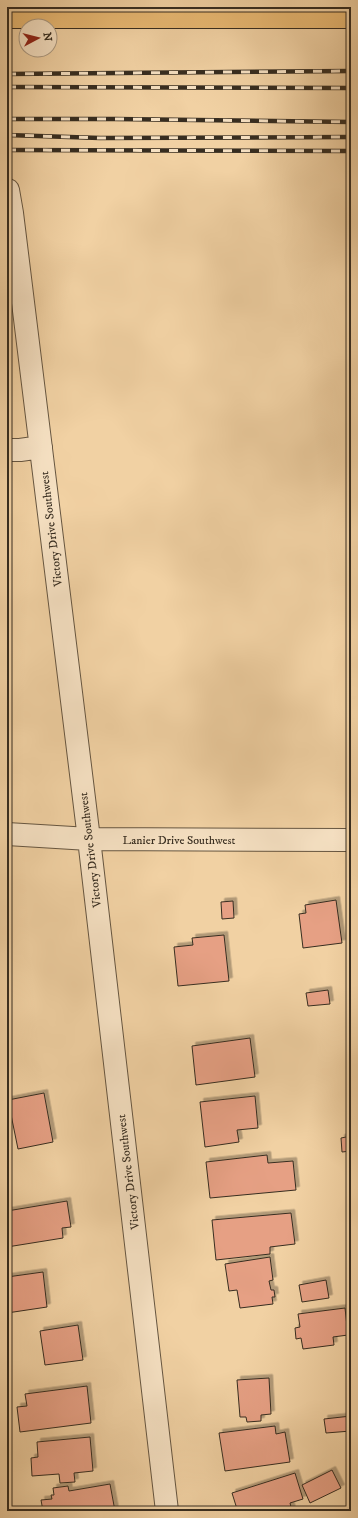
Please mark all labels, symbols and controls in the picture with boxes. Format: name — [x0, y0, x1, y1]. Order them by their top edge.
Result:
north arrow — [18, 18, 58, 58]
text: N — [39, 32, 54, 42]
street label: Victory Drive Southwest — [37, 470, 66, 588]
street label: Victory Drive Southwest — [76, 791, 105, 909]
street label: Lanier Drive Southwest — [123, 833, 236, 848]
street label: Victory Drive Southwest — [114, 1113, 143, 1231]

